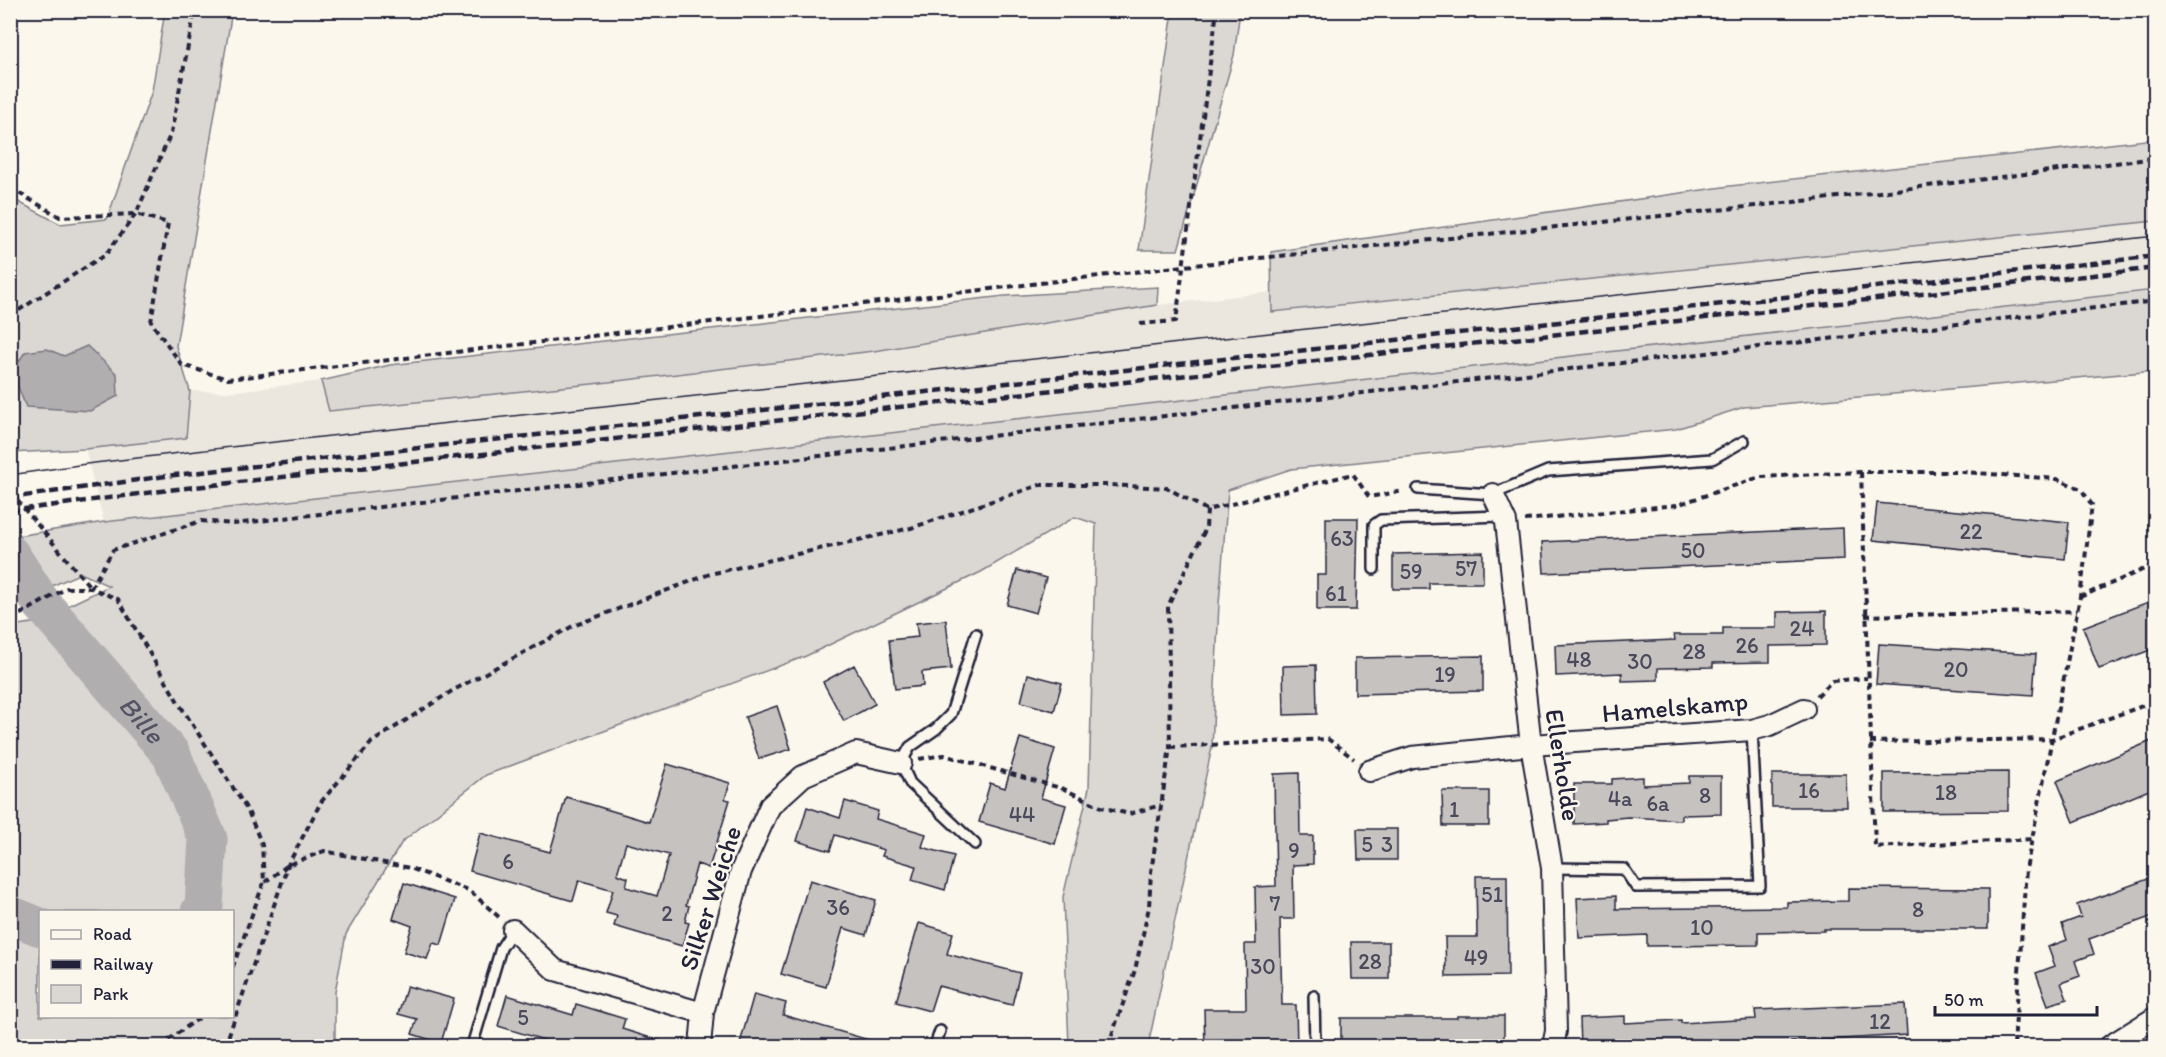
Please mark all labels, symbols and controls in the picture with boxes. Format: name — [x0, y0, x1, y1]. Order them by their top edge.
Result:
house number: 22 — [1959, 518, 1983, 545]
house number: 63 — [1330, 525, 1354, 552]
house number: 50 — [1680, 537, 1706, 564]
house number: 57 — [1455, 555, 1477, 582]
house number: 59 — [1399, 558, 1423, 585]
house number: 61 — [1325, 580, 1347, 607]
house number: 24 — [1790, 615, 1814, 642]
house number: 26 — [1735, 632, 1759, 659]
house number: 28 — [1682, 638, 1706, 665]
house number: 48 — [1566, 646, 1592, 673]
house number: 30 — [1627, 648, 1653, 675]
house number: 20 — [1943, 656, 1969, 683]
house number: 19 — [1434, 661, 1456, 688]
street label: Hamelskamp — [1601, 685, 1749, 729]
water label: Bille — [112, 689, 172, 751]
street label: Ellerholde — [1538, 707, 1588, 823]
house number: 16 — [1798, 777, 1820, 804]
house number: 18 — [1935, 779, 1957, 806]
house number: 8 — [1699, 782, 1711, 809]
house number: 4a — [1608, 785, 1633, 812]
house number: 6a — [1646, 790, 1670, 817]
house number: 1 — [1449, 796, 1459, 823]
house number: 44 — [1009, 801, 1035, 828]
street label: Silker Weiche — [672, 822, 748, 974]
house number: 5 — [1361, 831, 1373, 858]
house number: 3 — [1381, 831, 1393, 858]
house number: 9 — [1288, 837, 1300, 864]
house number: 6 — [502, 848, 514, 875]
house number: 51 — [1481, 881, 1503, 908]
house number: 7 — [1270, 890, 1281, 917]
house number: 36 — [826, 894, 850, 921]
house number: 8 — [1912, 896, 1924, 923]
house number: 2 — [661, 900, 673, 927]
legend — [39, 910, 234, 1018]
house number: 10 — [1690, 914, 1714, 941]
text: Road — [93, 923, 132, 945]
house number: 49 — [1464, 944, 1488, 971]
house number: 28 — [1358, 948, 1382, 975]
text: Railway — [93, 953, 154, 975]
house number: 30 — [1250, 953, 1276, 980]
scale bar — [1935, 979, 2097, 1017]
text: Park — [93, 983, 128, 1005]
text: 50 m — [1944, 989, 1984, 1011]
house number: 5 — [517, 1004, 529, 1031]
house number: 12 — [1869, 1008, 1891, 1035]

